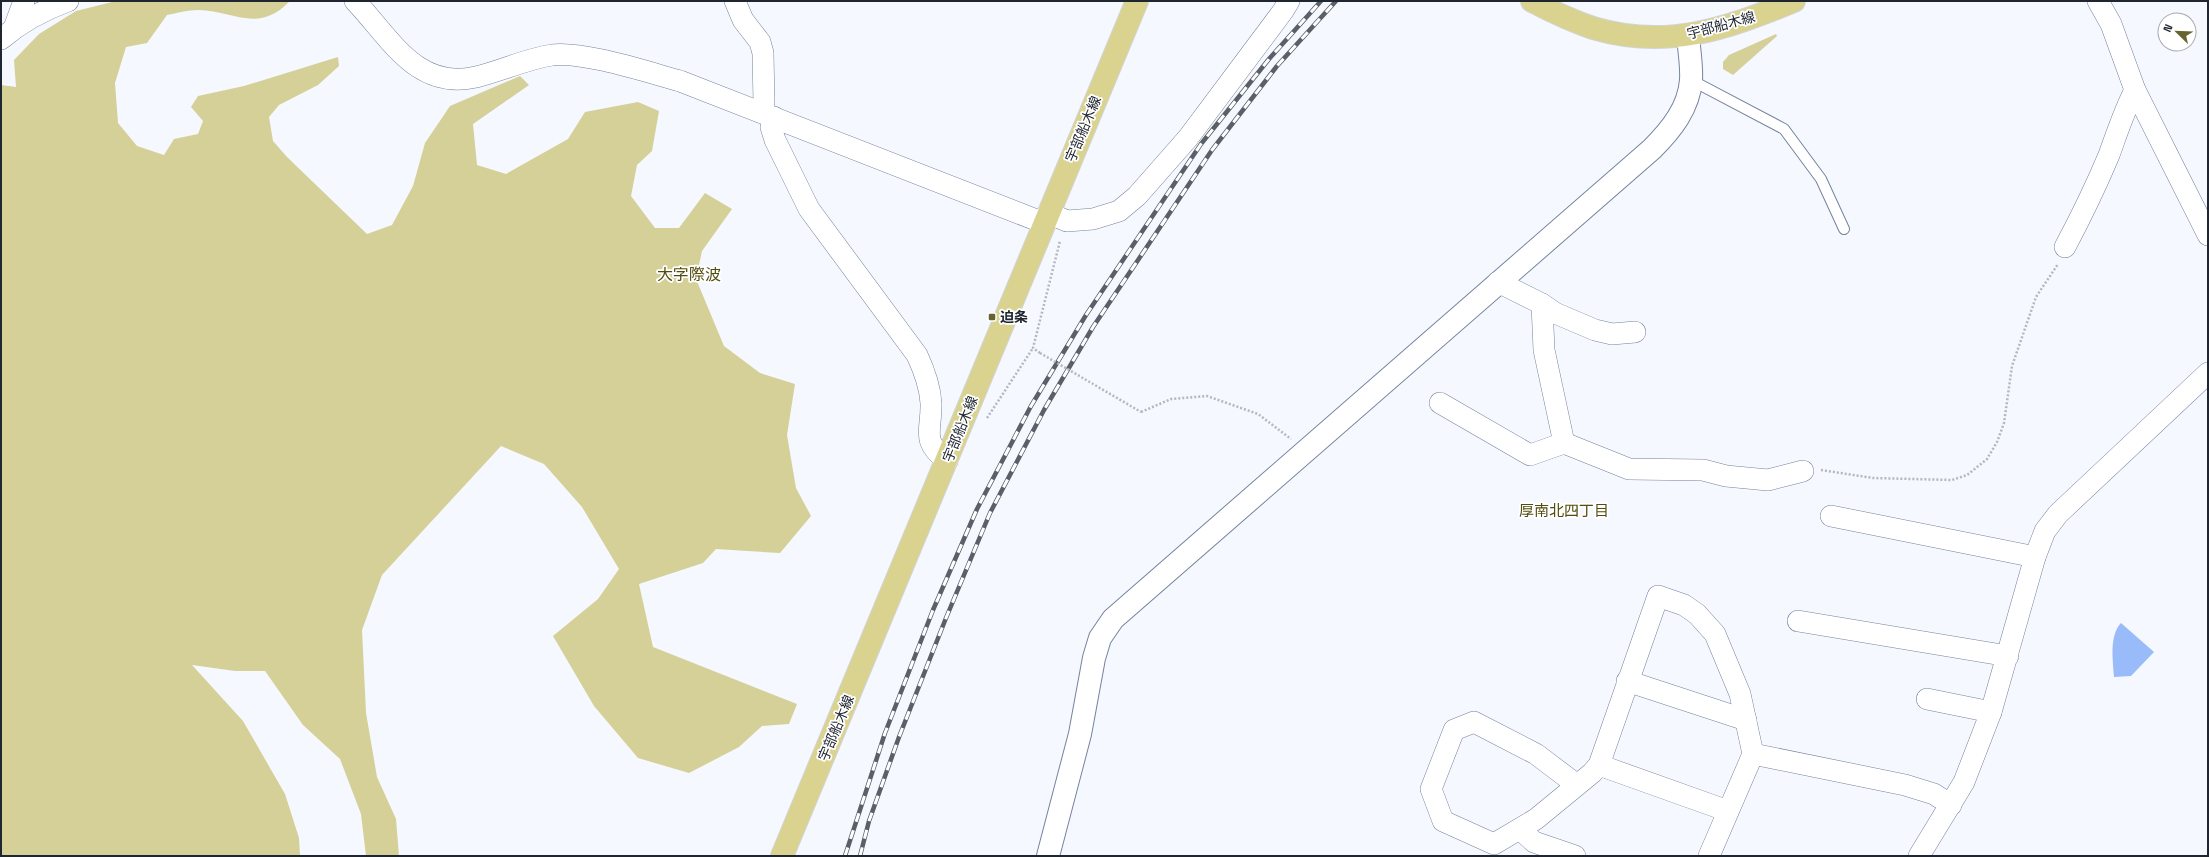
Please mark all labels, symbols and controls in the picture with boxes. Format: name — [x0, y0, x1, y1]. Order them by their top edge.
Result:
street label: 宇部船木線 — [1685, 7, 1757, 43]
north arrow — [2157, 12, 2197, 52]
text: N — [2160, 22, 2176, 34]
street label: 宇部船木線 — [1061, 93, 1105, 165]
district label: 大字際波 — [657, 264, 721, 285]
place label: 迫条 — [1000, 308, 1028, 326]
marker: 迫条 — [987, 312, 997, 322]
street label: 宇部船木線 — [939, 393, 981, 465]
district label: 厚南北四丁目 — [1519, 501, 1609, 520]
street label: 宇部船木線 — [814, 692, 858, 764]

